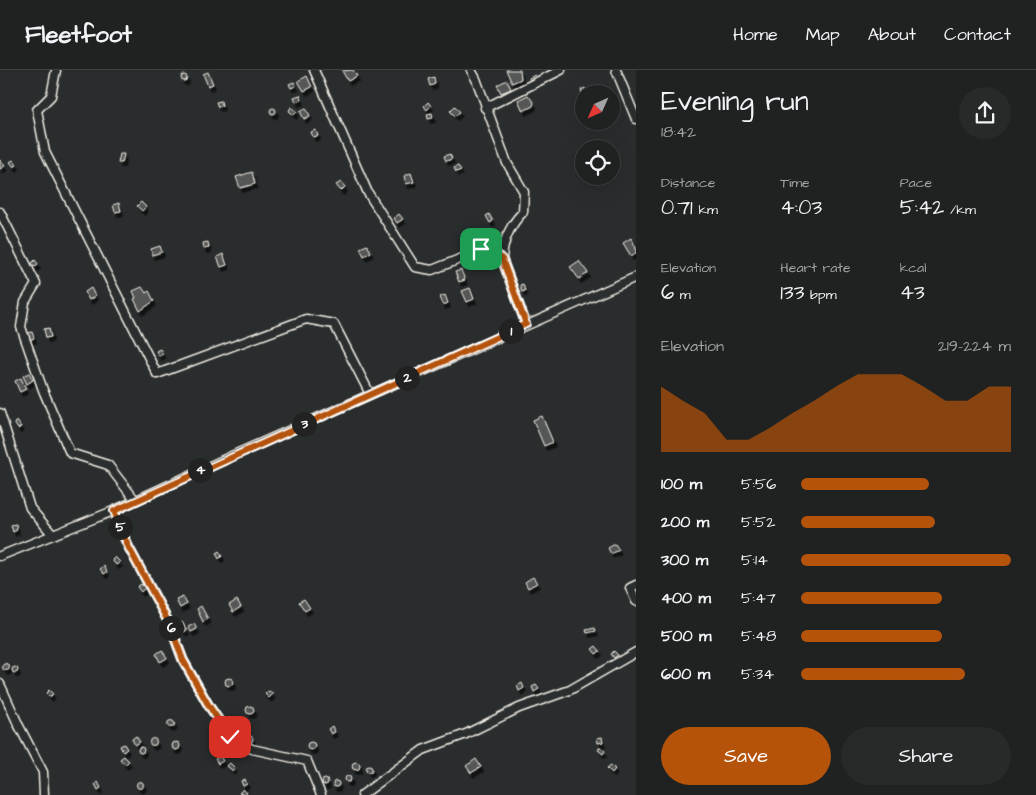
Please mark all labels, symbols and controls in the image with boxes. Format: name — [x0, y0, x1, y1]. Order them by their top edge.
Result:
text: Fleetfoot — [25, 18, 132, 52]
text: Home — [733, 22, 778, 47]
text: Map — [806, 22, 840, 47]
text: About — [868, 22, 916, 47]
text: Contact — [944, 22, 1011, 47]
text: Evening run — [661, 82, 809, 121]
north arrow — [575, 85, 620, 130]
map controls — [575, 85, 620, 185]
button: share — [959, 87, 1011, 139]
text: 18:42 — [661, 121, 696, 143]
button: locate — [575, 140, 620, 185]
text: Distance — [661, 173, 715, 193]
text: Time — [780, 173, 810, 193]
text: Pace — [900, 173, 932, 193]
text: 0.71 — [661, 193, 693, 222]
text: 4:03 — [780, 193, 822, 222]
text: 5:42 — [900, 193, 944, 222]
text: km — [693, 200, 718, 220]
text: /km — [944, 200, 976, 220]
pin — [460, 228, 502, 270]
icon: arrive — [467, 235, 495, 263]
text: Elevation — [661, 258, 716, 278]
text: Heart rate — [780, 258, 851, 278]
text: kcal — [900, 258, 926, 278]
text: 6 — [661, 278, 674, 307]
text: 133 — [780, 278, 804, 307]
text: 43 — [900, 278, 925, 307]
text: m — [674, 285, 691, 305]
text: bpm — [804, 285, 837, 305]
pin: 1 — [498, 318, 524, 344]
text: 1 — [511, 321, 512, 341]
text: Elevation — [661, 335, 724, 357]
text: 219–224 m — [938, 335, 1011, 357]
pin: 2 — [394, 366, 420, 390]
text: 2 — [403, 368, 412, 388]
pin: 3 — [292, 412, 316, 436]
text: 3 — [301, 414, 308, 434]
pin: 4 — [188, 458, 212, 482]
text: 4 — [196, 460, 205, 480]
text: 100 m — [661, 473, 702, 495]
text: 5:56 — [741, 473, 776, 495]
text: 200 m — [661, 511, 709, 533]
text: 5:52 — [741, 511, 775, 533]
pin: 5 — [108, 514, 132, 540]
text: 5 — [116, 517, 125, 537]
text: 300 m — [661, 549, 708, 571]
text: 5:14 — [741, 549, 768, 571]
text: 400 m — [661, 587, 711, 609]
text: 5:47 — [741, 587, 776, 609]
pin: 6 — [158, 616, 184, 640]
text: 6 — [167, 618, 176, 638]
text: 500 m — [661, 625, 711, 647]
text: 5:48 — [741, 625, 776, 647]
text: 600 m — [661, 663, 710, 685]
text: 5:34 — [741, 663, 774, 685]
pin — [209, 716, 251, 758]
icon: check — [216, 723, 244, 751]
button: Save — [661, 727, 831, 785]
button: Share — [841, 727, 1011, 785]

